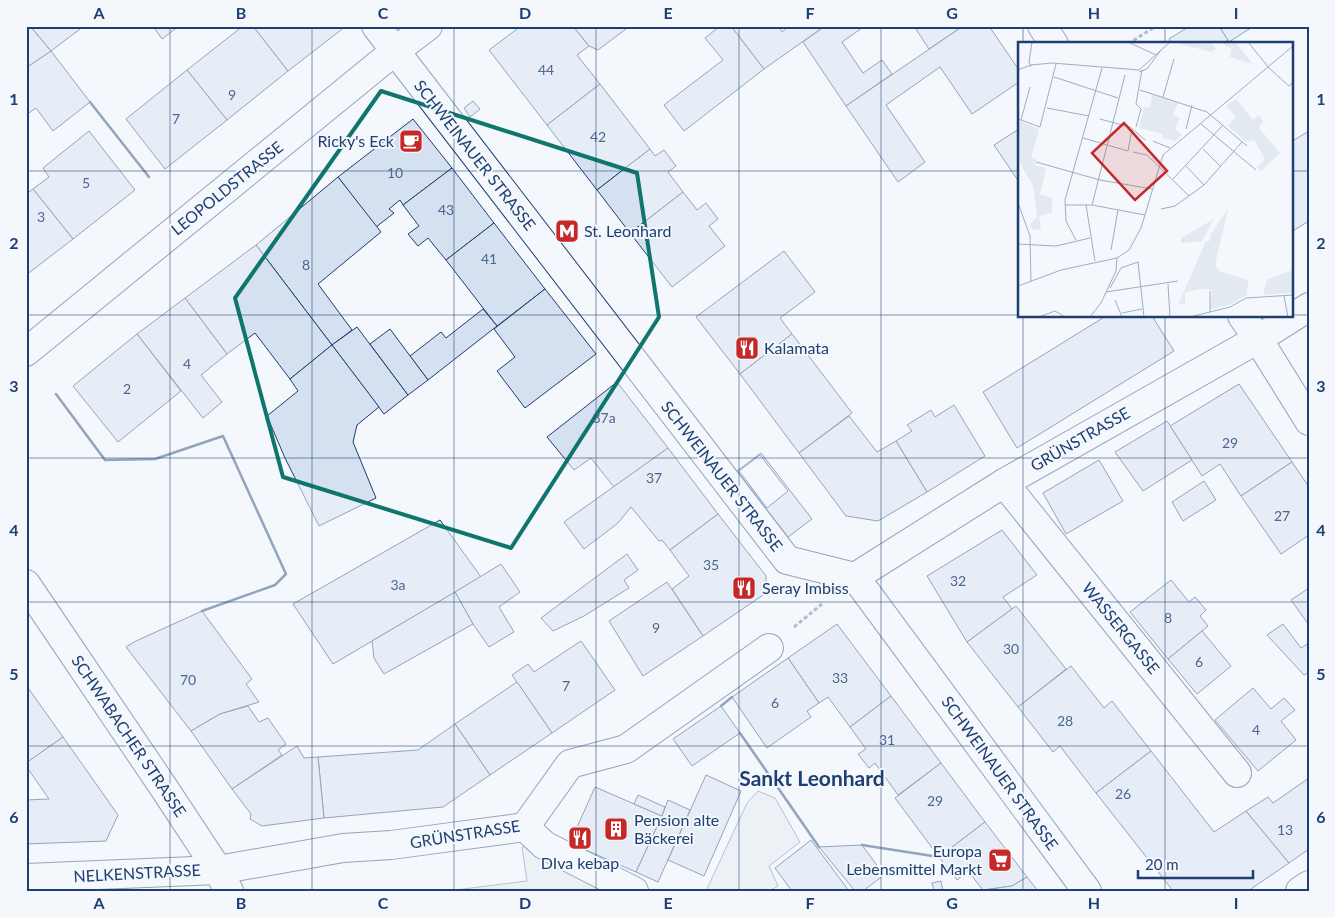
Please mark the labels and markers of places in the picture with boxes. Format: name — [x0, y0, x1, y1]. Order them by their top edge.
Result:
cafe icon: Ricky's Eck — [398, 128, 424, 154]
place label: Ricky's Eck — [317, 131, 395, 150]
metro station icon: St. Leonhard — [554, 218, 580, 244]
place label: St. Leonhard — [584, 221, 671, 240]
restaurant icon: Kalamata — [734, 335, 760, 361]
place label: Kalamata — [764, 338, 829, 357]
restaurant icon: Seray Imbiss — [731, 575, 757, 601]
place label: Seray Imbiss — [762, 578, 849, 597]
place label: Pension alte Bäckerei — [634, 810, 719, 847]
building icon: Pension alte Bäckerei — [603, 816, 629, 842]
restaurant icon: DIva kebap — [567, 825, 593, 851]
place label: Europa Lebensmittel Markt — [846, 841, 982, 878]
supermarket icon: Europa Lebensmittel Markt — [987, 847, 1013, 873]
place label: DIva kebap — [541, 853, 619, 872]

